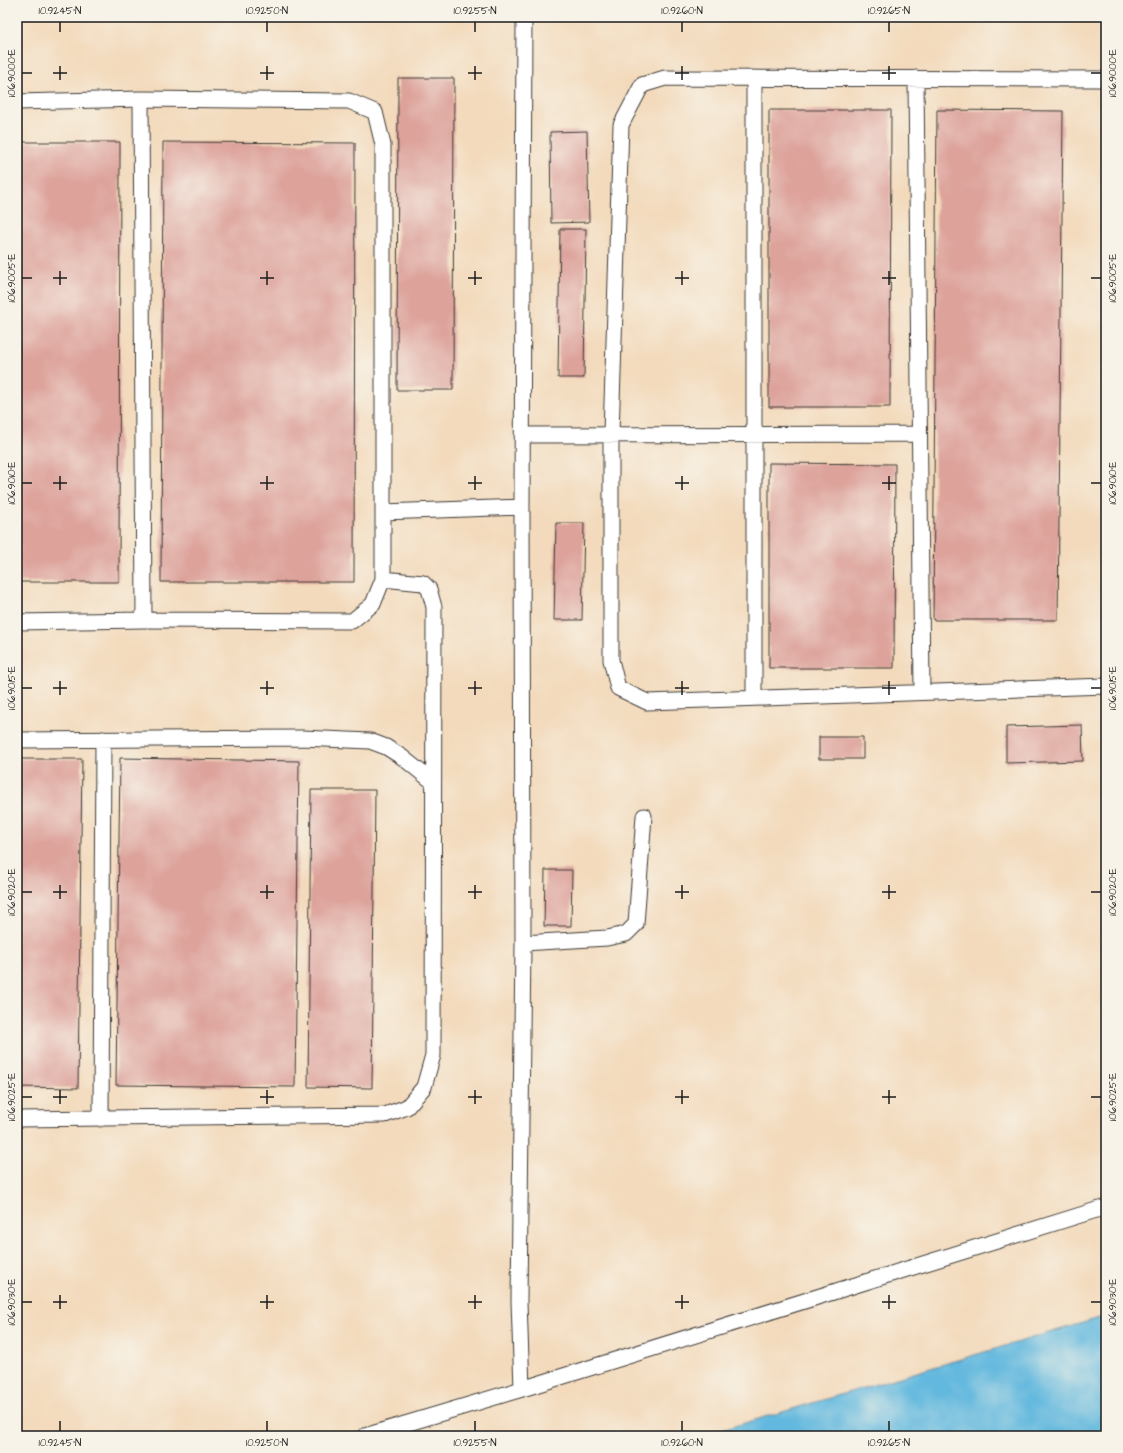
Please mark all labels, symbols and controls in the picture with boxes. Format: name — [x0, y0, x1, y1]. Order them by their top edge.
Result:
text: 10.9245°N — [39, 4, 81, 18]
text: 10.9250°N — [246, 4, 288, 18]
text: 10.9255°N — [453, 4, 497, 18]
text: 10.9260°N — [661, 4, 703, 18]
text: 10.9265°N — [868, 4, 910, 18]
text: 106.9000°E — [5, 49, 19, 97]
text: 106.9000°E — [1106, 49, 1120, 97]
text: 106.9005°E — [5, 254, 19, 302]
text: 106.9005°E — [1106, 254, 1120, 302]
text: 106.9010°E — [5, 461, 19, 504]
text: 106.9010°E — [1106, 461, 1120, 504]
text: 106.9015°E — [5, 666, 19, 710]
text: 106.9015°E — [1106, 666, 1120, 710]
text: 106.9020°E — [5, 868, 19, 916]
text: 106.9020°E — [1106, 868, 1120, 916]
text: 106.9025°E — [5, 1073, 19, 1121]
text: 106.9025°E — [1106, 1073, 1120, 1121]
text: 106.9030°E — [5, 1279, 19, 1325]
text: 106.9030°E — [1106, 1279, 1120, 1325]
text: 10.9245°N — [39, 1436, 81, 1450]
text: 10.9250°N — [246, 1436, 288, 1450]
text: 10.9255°N — [453, 1436, 497, 1450]
text: 10.9260°N — [661, 1436, 703, 1450]
text: 10.9265°N — [868, 1436, 910, 1450]

